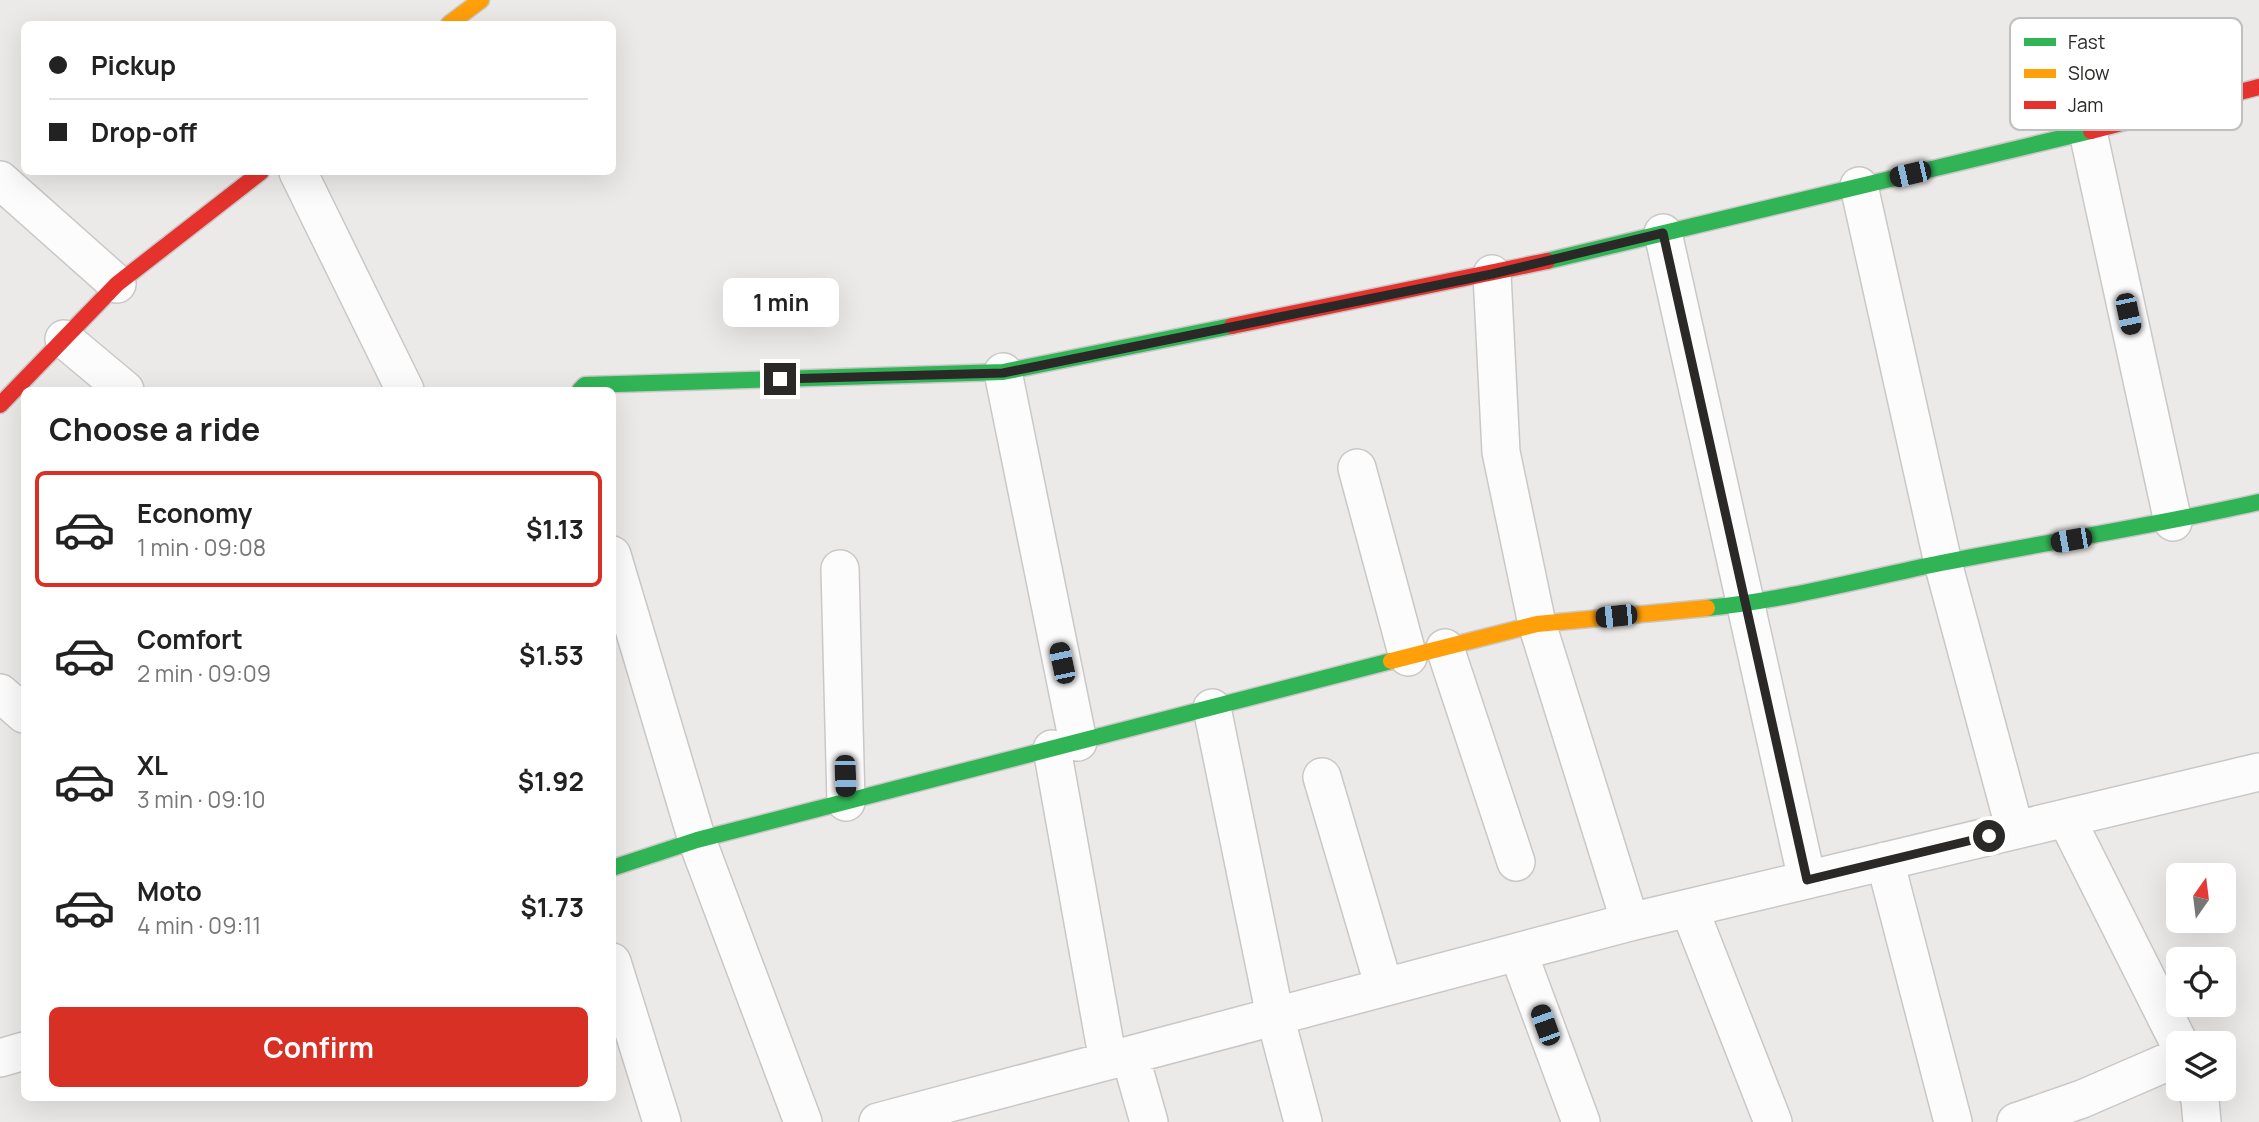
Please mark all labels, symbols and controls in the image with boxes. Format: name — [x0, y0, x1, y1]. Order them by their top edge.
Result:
legend — [2010, 18, 2242, 130]
text: Fast — [2068, 29, 2105, 55]
text: Pickup — [91, 47, 176, 83]
text: Slow — [2068, 60, 2110, 86]
text: Jam — [2068, 92, 2103, 118]
text: Drop-off — [91, 114, 197, 150]
car — [1888, 159, 1933, 189]
callout: 1 min — [722, 278, 838, 326]
text: 1 min — [753, 286, 809, 318]
car — [2114, 291, 2143, 337]
route end — [764, 363, 796, 395]
text: Choose a ride — [49, 407, 260, 451]
text: Economy — [137, 495, 252, 531]
icon: car — [53, 498, 116, 561]
text: $1.13 — [526, 511, 584, 547]
car — [2049, 526, 2094, 554]
text: 1 min · 09:08 — [137, 531, 266, 563]
car — [1595, 603, 1638, 629]
text: Comfort — [137, 621, 243, 657]
icon: car — [53, 624, 116, 687]
text: $1.53 — [519, 637, 584, 673]
car — [1048, 640, 1077, 686]
text: 2 min · 09:09 — [137, 657, 271, 689]
text: XL — [137, 747, 168, 783]
icon: car — [53, 750, 116, 813]
car — [834, 755, 857, 797]
text: $1.92 — [518, 763, 584, 799]
text: 3 min · 09:10 — [137, 783, 265, 815]
route start — [1973, 820, 2005, 852]
north arrow — [2166, 863, 2236, 933]
map controls — [2166, 863, 2236, 1101]
text: Moto — [137, 873, 202, 909]
icon: car — [53, 876, 116, 939]
text: $1.73 — [520, 889, 584, 925]
text: 4 min · 09:11 — [137, 909, 261, 941]
button: locate — [2166, 947, 2236, 1017]
car — [1528, 1002, 1563, 1048]
button: Confirm — [49, 1007, 588, 1087]
button: layers — [2166, 1031, 2236, 1101]

